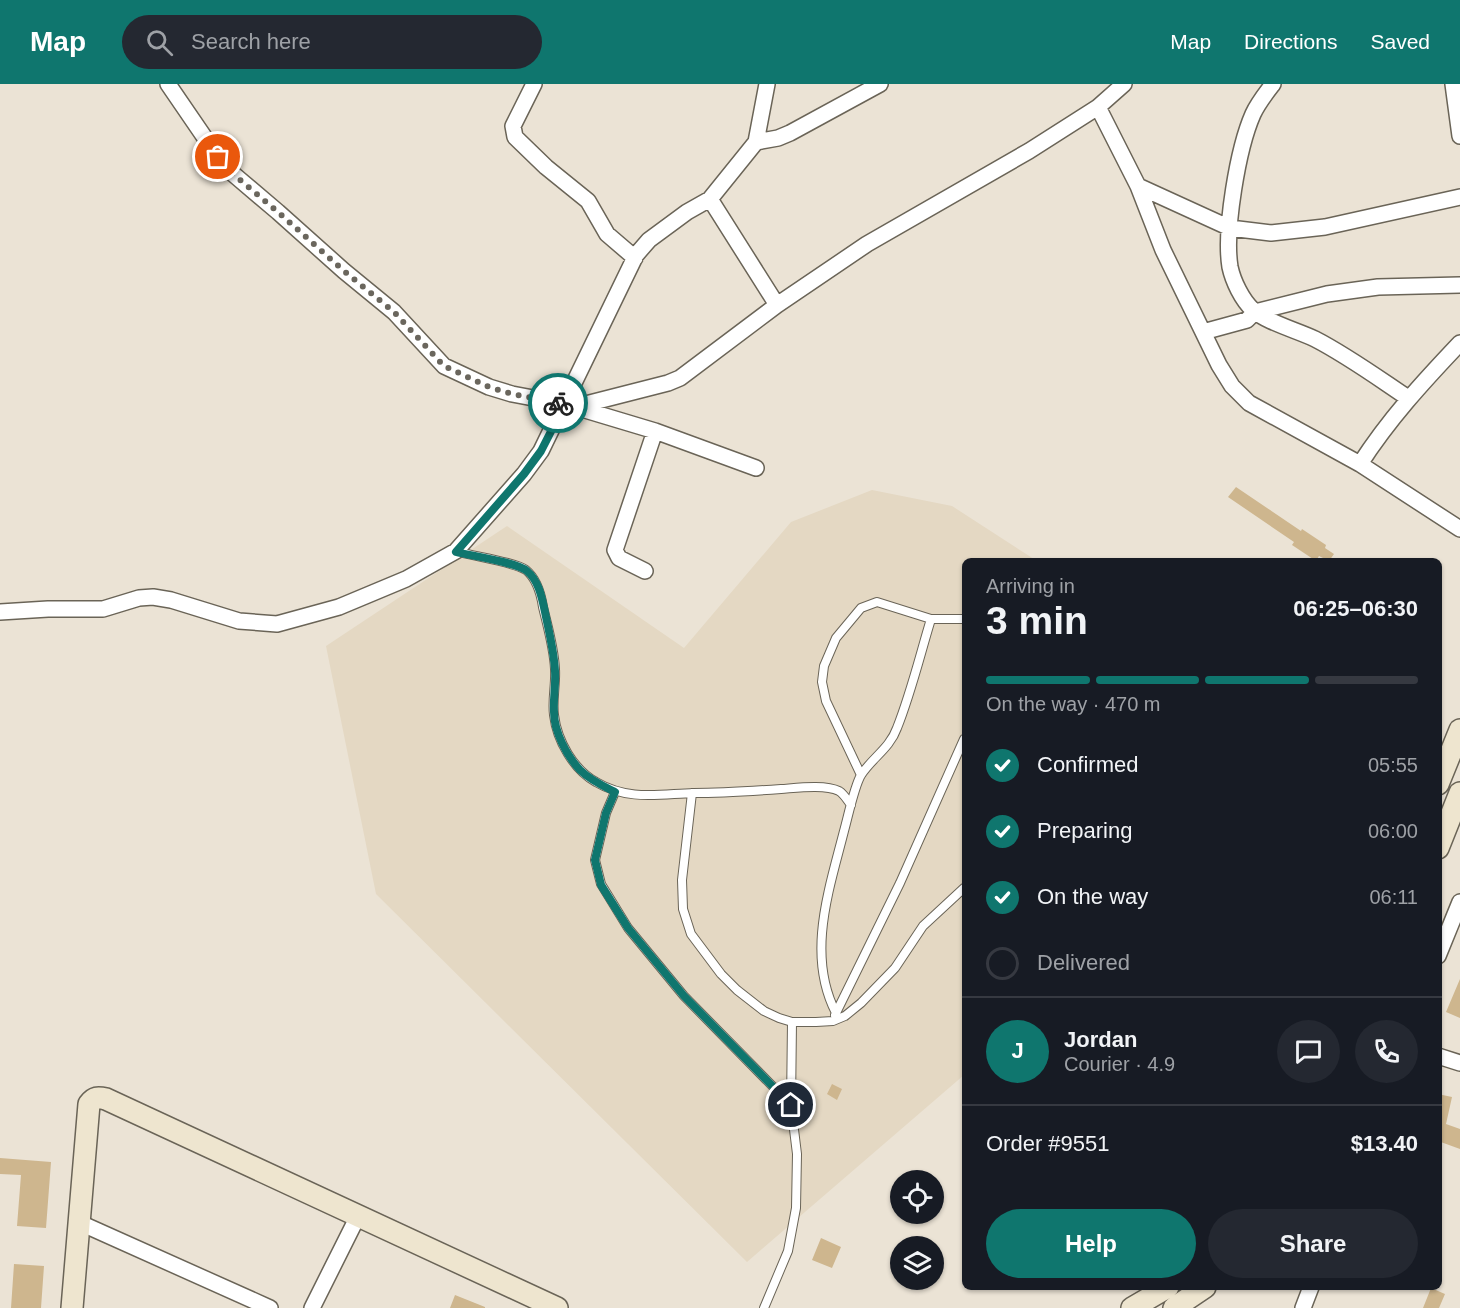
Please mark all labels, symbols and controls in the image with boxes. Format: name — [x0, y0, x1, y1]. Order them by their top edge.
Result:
search box — [122, 15, 542, 69]
text: Map — [30, 26, 86, 57]
icon: search — [143, 26, 176, 59]
text: Search here — [191, 29, 311, 54]
text: Map — [1170, 30, 1211, 53]
text: Directions — [1244, 30, 1337, 53]
text: Saved — [1370, 30, 1430, 53]
pin — [192, 131, 243, 182]
icon: bag — [201, 140, 234, 173]
courier — [528, 373, 588, 433]
icon: bike — [542, 387, 575, 420]
text: Arriving in — [986, 575, 1075, 597]
text: 06:25–06:30 — [1293, 596, 1418, 621]
text: 3 min — [986, 599, 1088, 642]
text: On the way · 470 m — [986, 693, 1161, 715]
icon: check — [986, 749, 1019, 782]
text: Confirmed — [1037, 752, 1138, 777]
text: 05:55 — [1368, 754, 1418, 776]
icon: check — [986, 815, 1019, 848]
text: Preparing — [1037, 818, 1132, 843]
text: 06:00 — [1368, 820, 1418, 842]
icon: check — [986, 881, 1019, 914]
text: On the way — [1037, 884, 1148, 909]
text: 06:11 — [1369, 886, 1418, 908]
text: Delivered — [1037, 950, 1130, 975]
button: chat — [1277, 1020, 1340, 1083]
button: phone — [1355, 1020, 1418, 1083]
text: Jordan — [1064, 1027, 1137, 1052]
text: J — [1011, 1038, 1024, 1063]
text: Courier · 4.9 — [1064, 1053, 1175, 1075]
pin — [765, 1079, 816, 1130]
icon: home — [774, 1088, 807, 1121]
text: Order #9551 — [986, 1131, 1110, 1156]
text: $13.40 — [1351, 1131, 1418, 1156]
map controls — [890, 1170, 944, 1290]
button: locate — [890, 1170, 944, 1224]
button: Help — [986, 1209, 1196, 1278]
button: Share — [1208, 1209, 1418, 1278]
button: layers — [890, 1236, 944, 1290]

